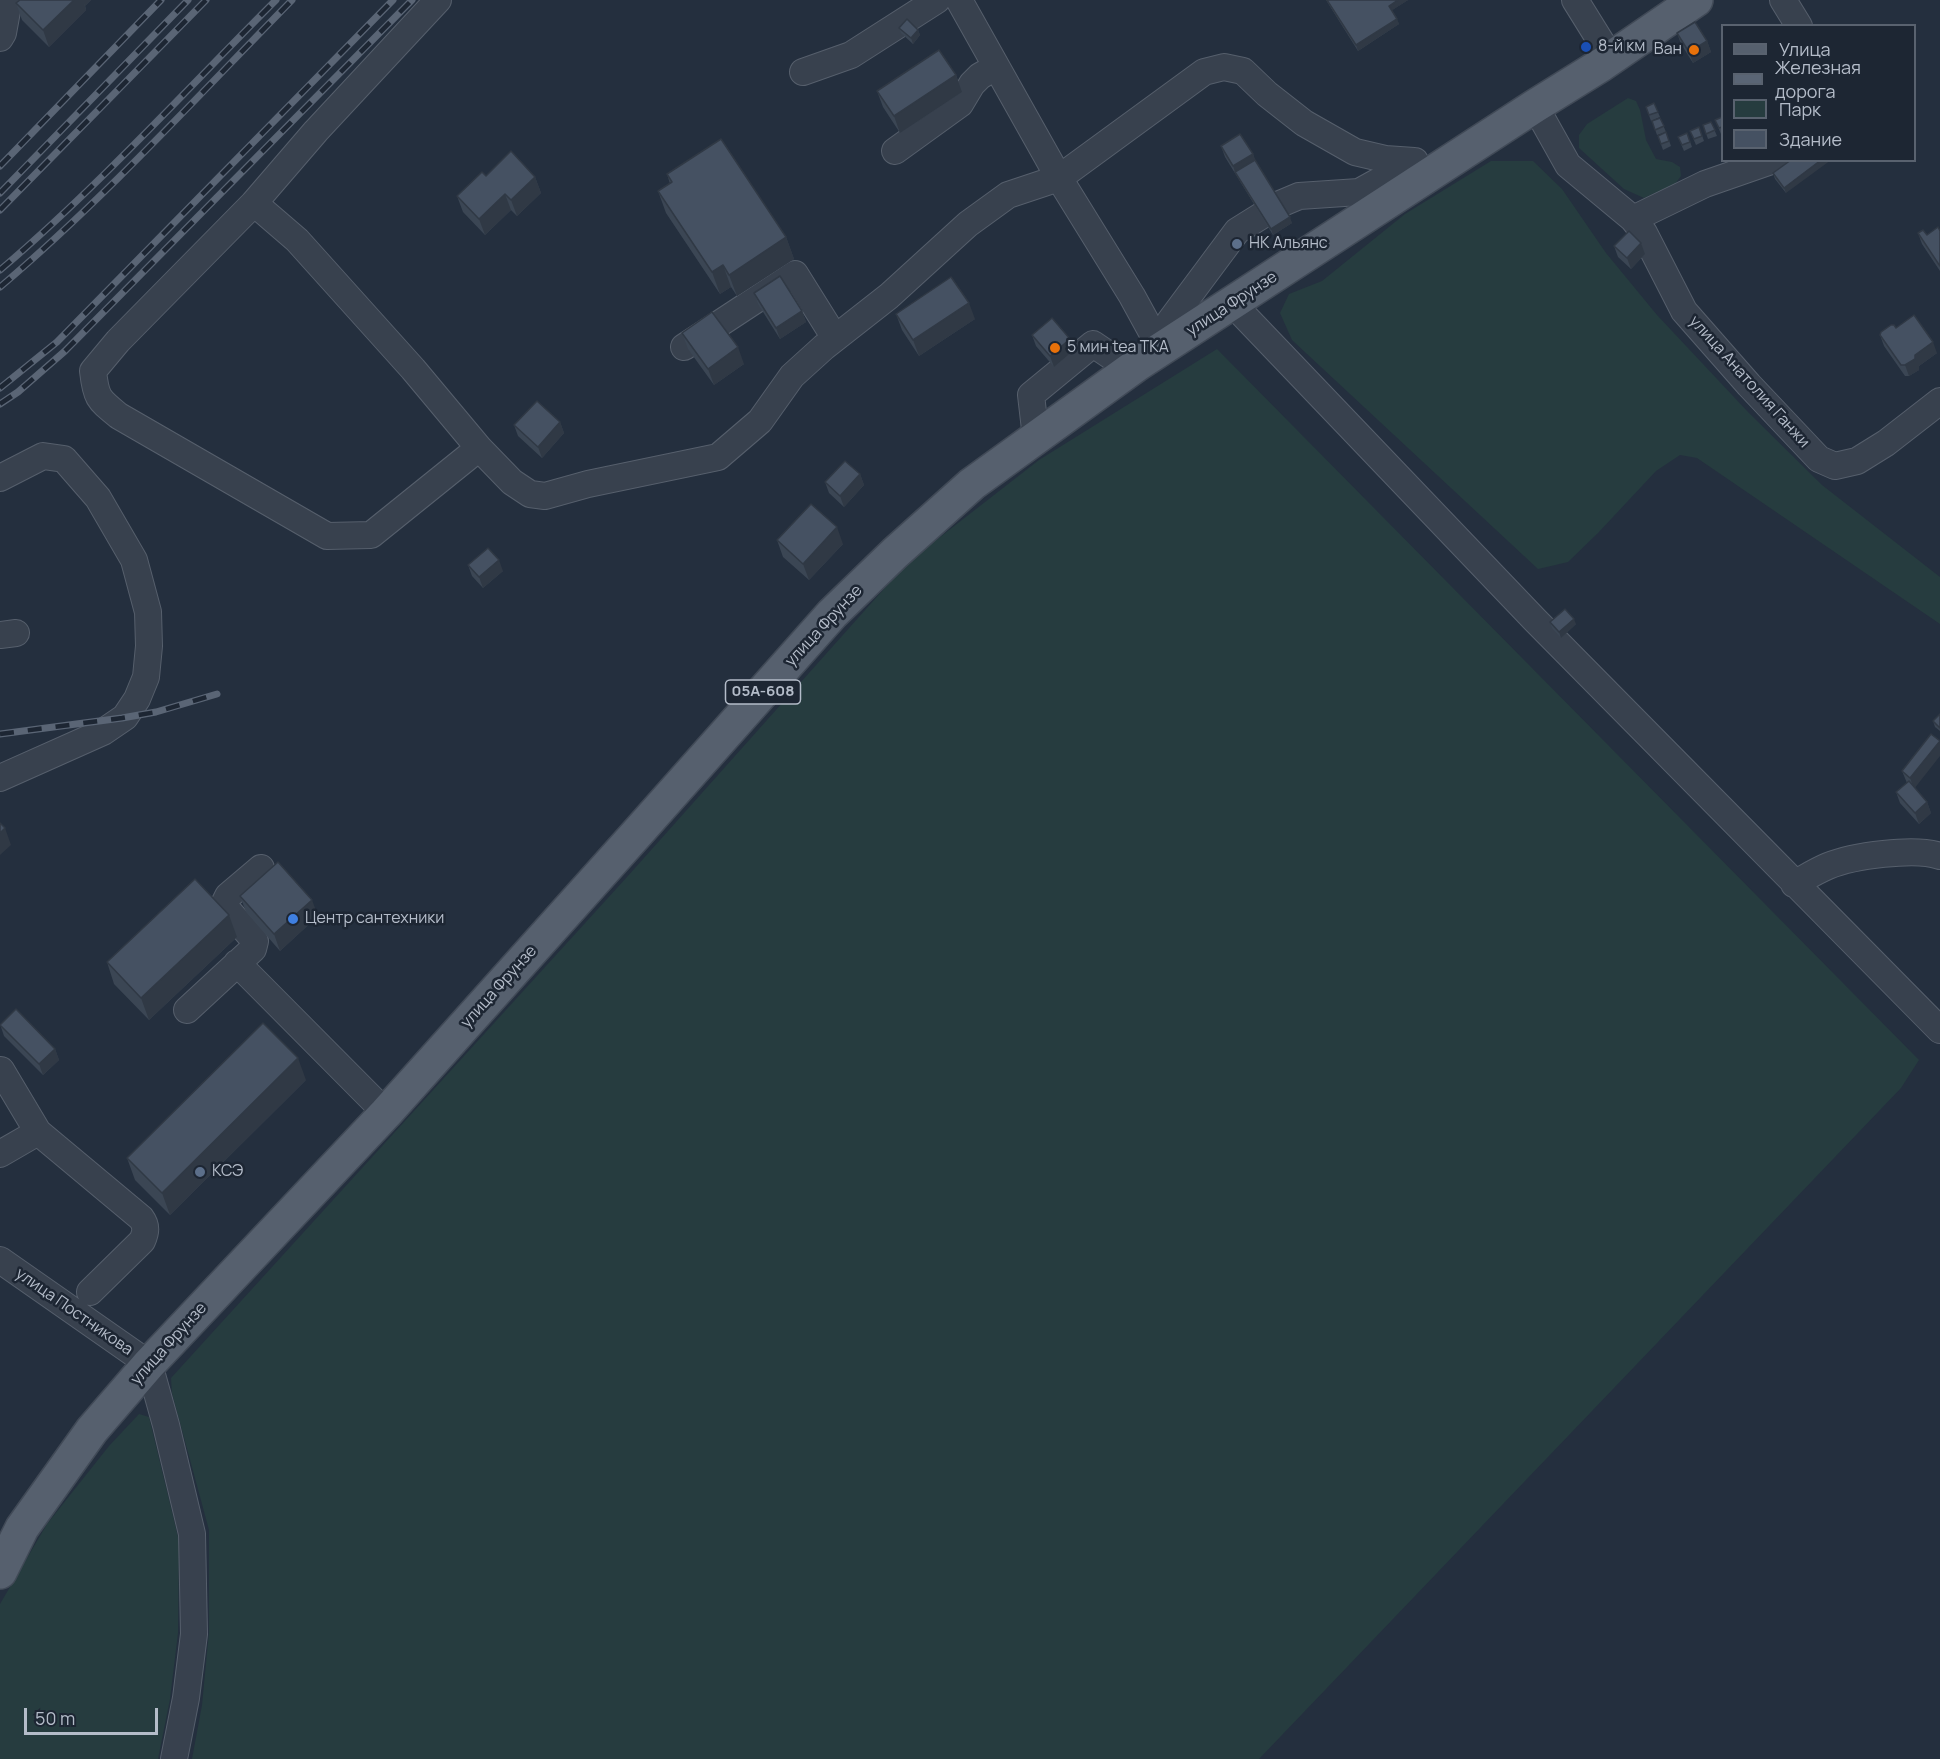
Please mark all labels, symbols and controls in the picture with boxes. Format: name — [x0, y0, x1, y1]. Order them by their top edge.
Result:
legend — [1721, 24, 1916, 162]
place label: 8-й км — [1598, 37, 1645, 57]
text: Улица — [1779, 37, 1831, 61]
marker: 8-й км — [1579, 40, 1593, 54]
place label: Ван — [1654, 40, 1682, 60]
marker: Ван — [1687, 43, 1701, 57]
text: Железная дорога — [1775, 55, 1861, 103]
text: Парк — [1779, 97, 1821, 121]
text: Здание — [1779, 127, 1842, 151]
place label: НК Альянс — [1249, 234, 1328, 254]
marker: НК Альянс — [1230, 237, 1244, 251]
street label: улица Фрунзе — [1183, 268, 1281, 340]
street label: улица Анатолия Ганжи — [1685, 312, 1813, 452]
place label: 5 мин tea TKA — [1067, 338, 1169, 358]
marker: 5 мин tea TKA — [1048, 341, 1062, 355]
street label: улица Фрунзе — [781, 581, 867, 671]
road number: 05А-608 — [726, 680, 801, 704]
place label: Центр сантехники — [305, 909, 444, 929]
marker: Центр сантехники — [286, 912, 300, 926]
street label: улица Фрунзе — [457, 942, 541, 1032]
place label: КСЭ — [212, 1162, 243, 1182]
marker: КСЭ — [193, 1165, 207, 1179]
street label: улица Постникова — [12, 1264, 136, 1360]
street label: улица Фрунзе — [127, 1299, 211, 1389]
scale bar — [27, 1696, 160, 1734]
text: 50 m — [35, 1706, 75, 1730]

